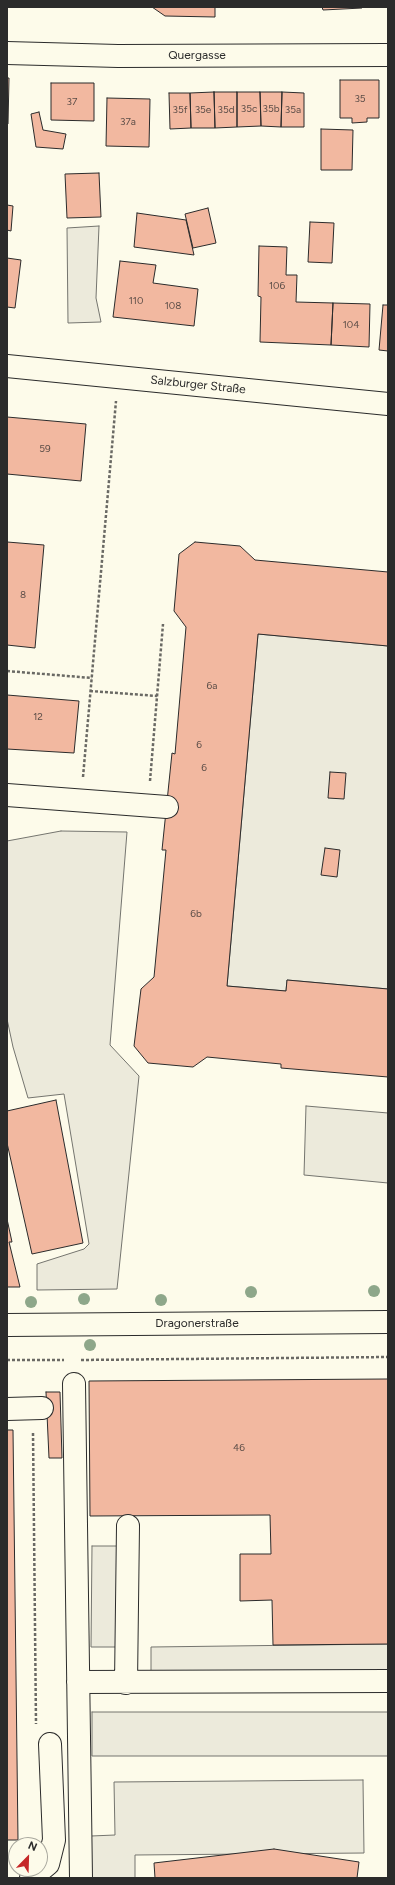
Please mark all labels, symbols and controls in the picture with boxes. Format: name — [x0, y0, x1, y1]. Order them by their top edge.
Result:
street label: Quergasse — [168, 48, 226, 62]
house number: 35 — [354, 93, 366, 105]
house number: 37 — [67, 96, 77, 108]
house number: 35c — [241, 103, 257, 115]
house number: 35b — [262, 103, 280, 115]
house number: 35f — [173, 104, 187, 116]
house number: 35e — [195, 104, 211, 116]
house number: 35d — [217, 104, 235, 116]
house number: 35a — [285, 104, 301, 116]
house number: 37a — [120, 116, 136, 128]
house number: 106 — [269, 280, 285, 292]
house number: 110 — [129, 295, 143, 307]
house number: 108 — [165, 300, 181, 312]
house number: 104 — [343, 319, 359, 331]
street label: Salzburger Straße — [150, 373, 246, 397]
house number: 59 — [39, 443, 51, 455]
house number: 8 — [20, 589, 26, 601]
house number: 6a — [207, 680, 217, 692]
house number: 12 — [33, 711, 43, 723]
house number: 6 — [196, 739, 202, 751]
house number: 6 — [201, 762, 207, 774]
house number: 6b — [190, 908, 202, 920]
street label: Dragonerstraße — [155, 1316, 239, 1330]
house number: 46 — [233, 1442, 245, 1454]
north arrow — [8, 1837, 48, 1877]
text: N — [26, 1839, 39, 1854]

